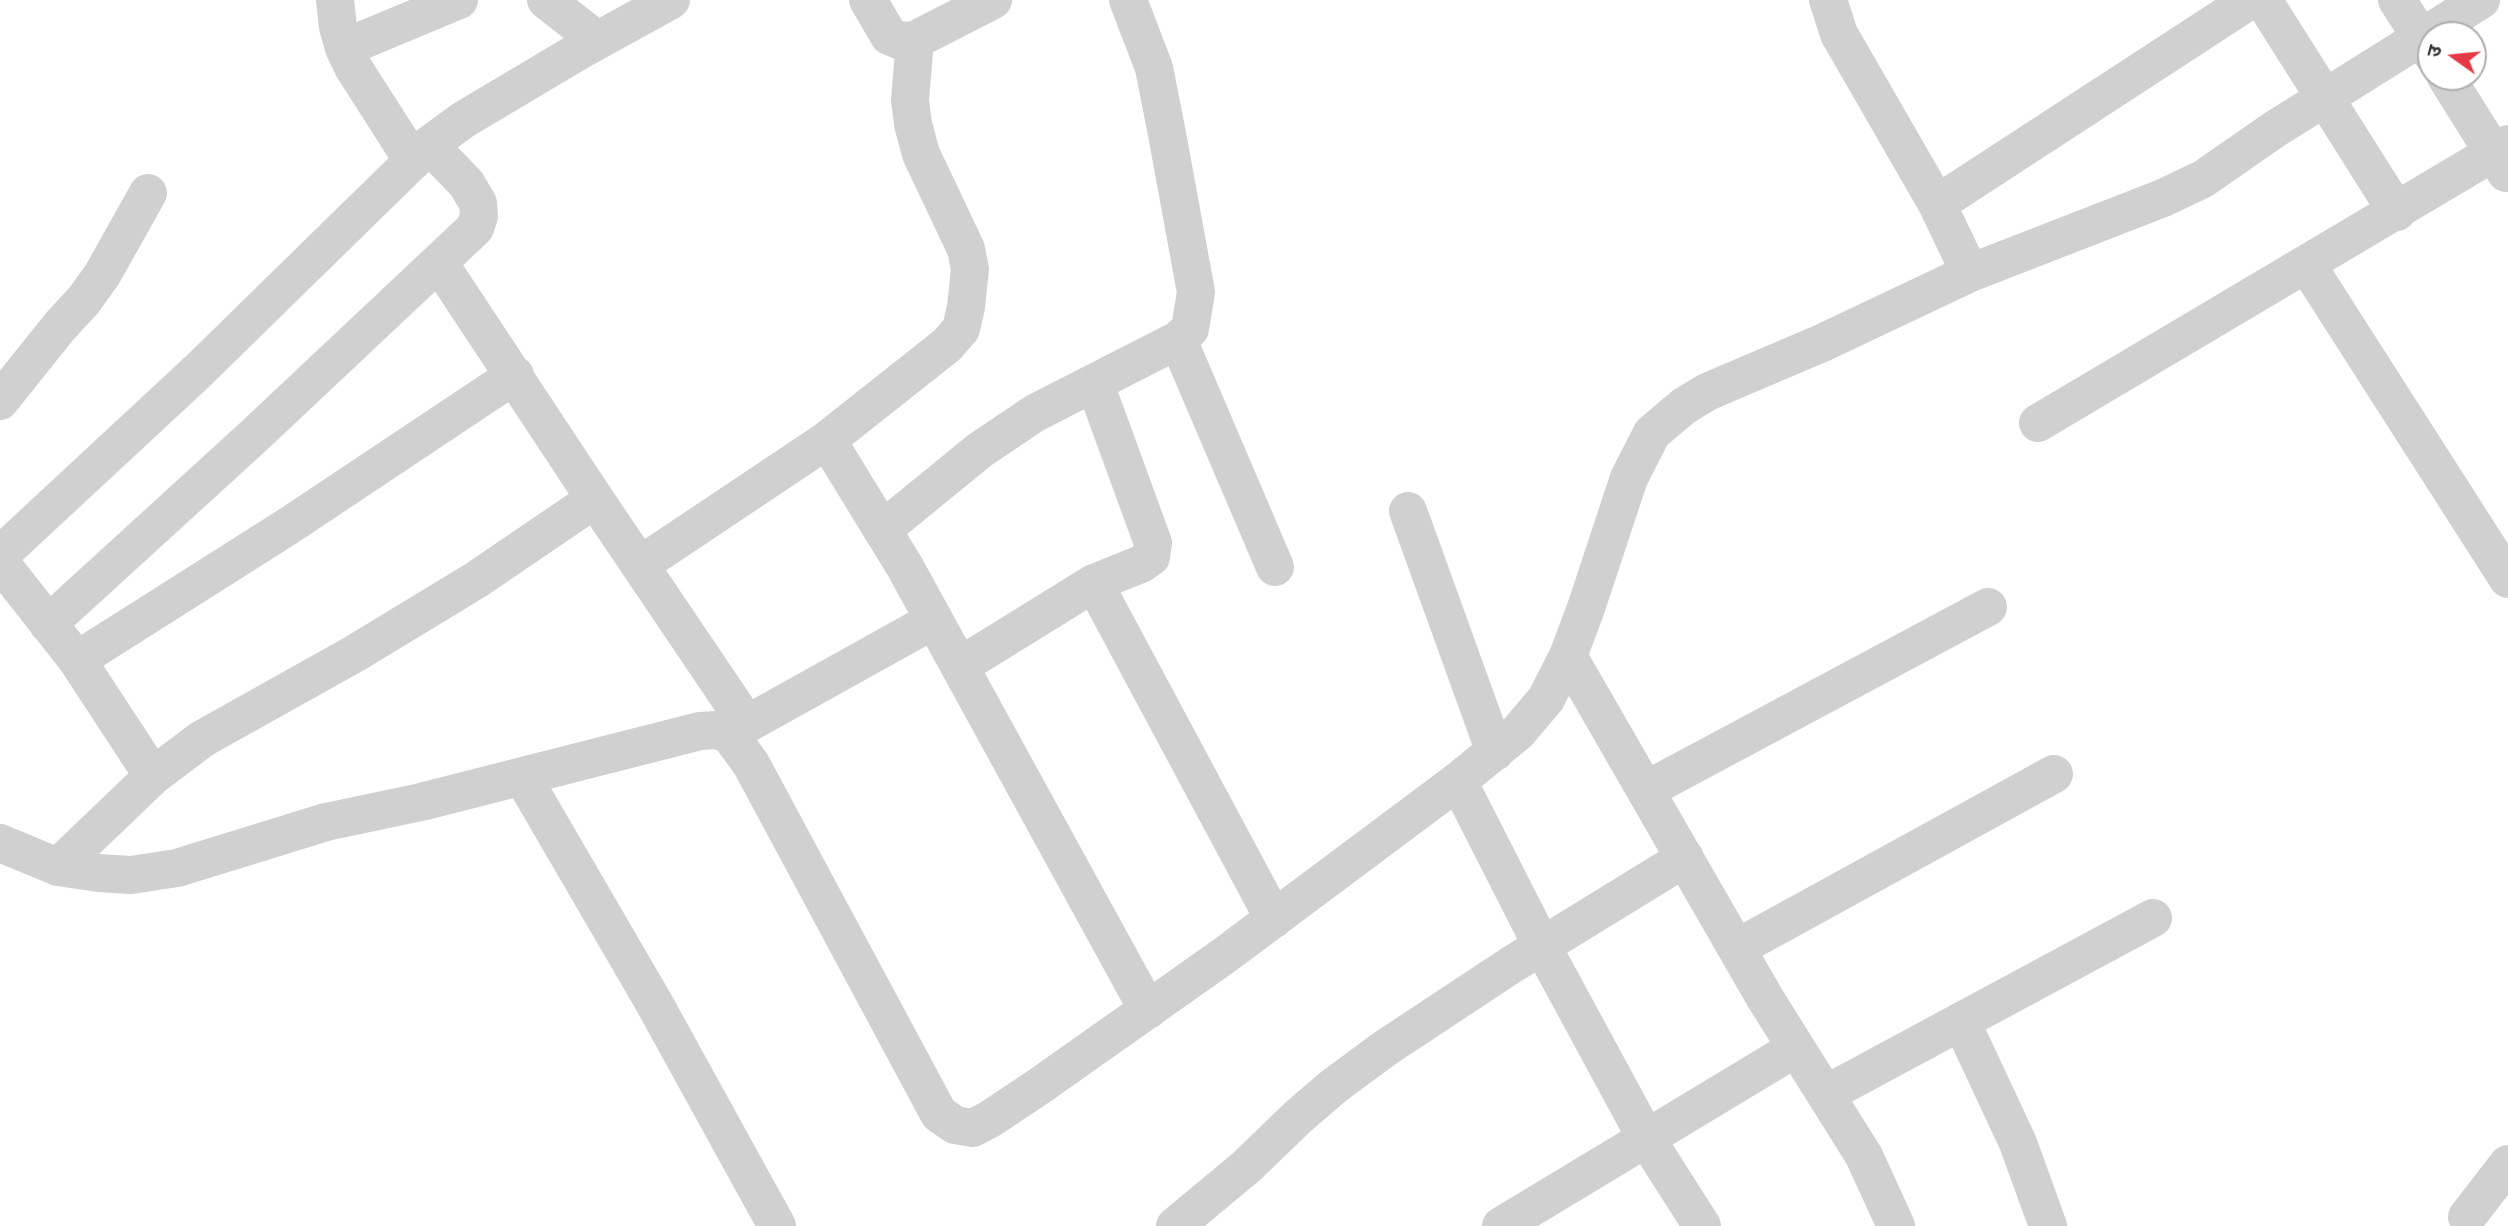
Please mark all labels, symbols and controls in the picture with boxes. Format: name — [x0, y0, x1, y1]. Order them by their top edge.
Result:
north arrow — [2417, 21, 2487, 91]
text: उ — [2421, 43, 2447, 60]

